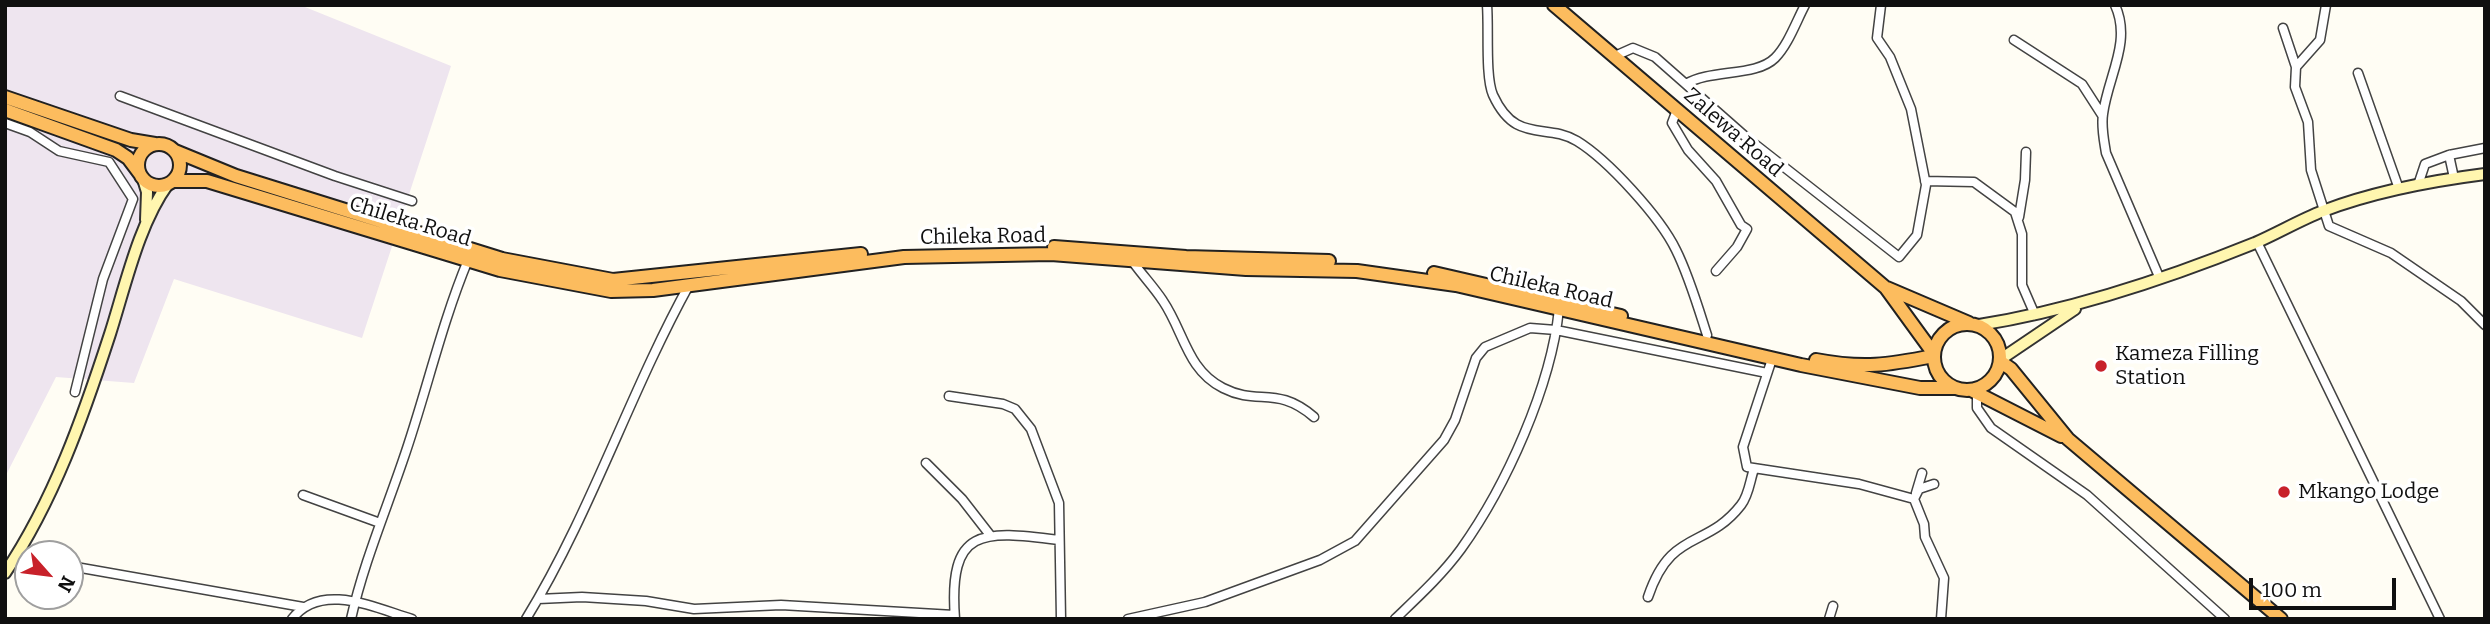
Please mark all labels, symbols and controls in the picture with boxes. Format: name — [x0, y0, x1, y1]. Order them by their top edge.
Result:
street label: Zalewa Road — [1678, 83, 1788, 183]
street label: Chileka Road — [346, 192, 474, 252]
street label: Chileka Road — [920, 223, 1046, 251]
street label: Chileka Road — [1487, 262, 1615, 314]
place label: Kameza Filling Station — [2115, 341, 2259, 391]
marker: Kameza Filling Station — [2093, 358, 2109, 374]
place label: Mkango Lodge — [2298, 479, 2439, 505]
marker: Mkango Lodge — [2276, 484, 2292, 500]
north arrow — [14, 540, 84, 610]
scale bar — [2252, 564, 2399, 608]
text: N — [53, 572, 80, 596]
text: 100 m — [2262, 577, 2322, 603]

